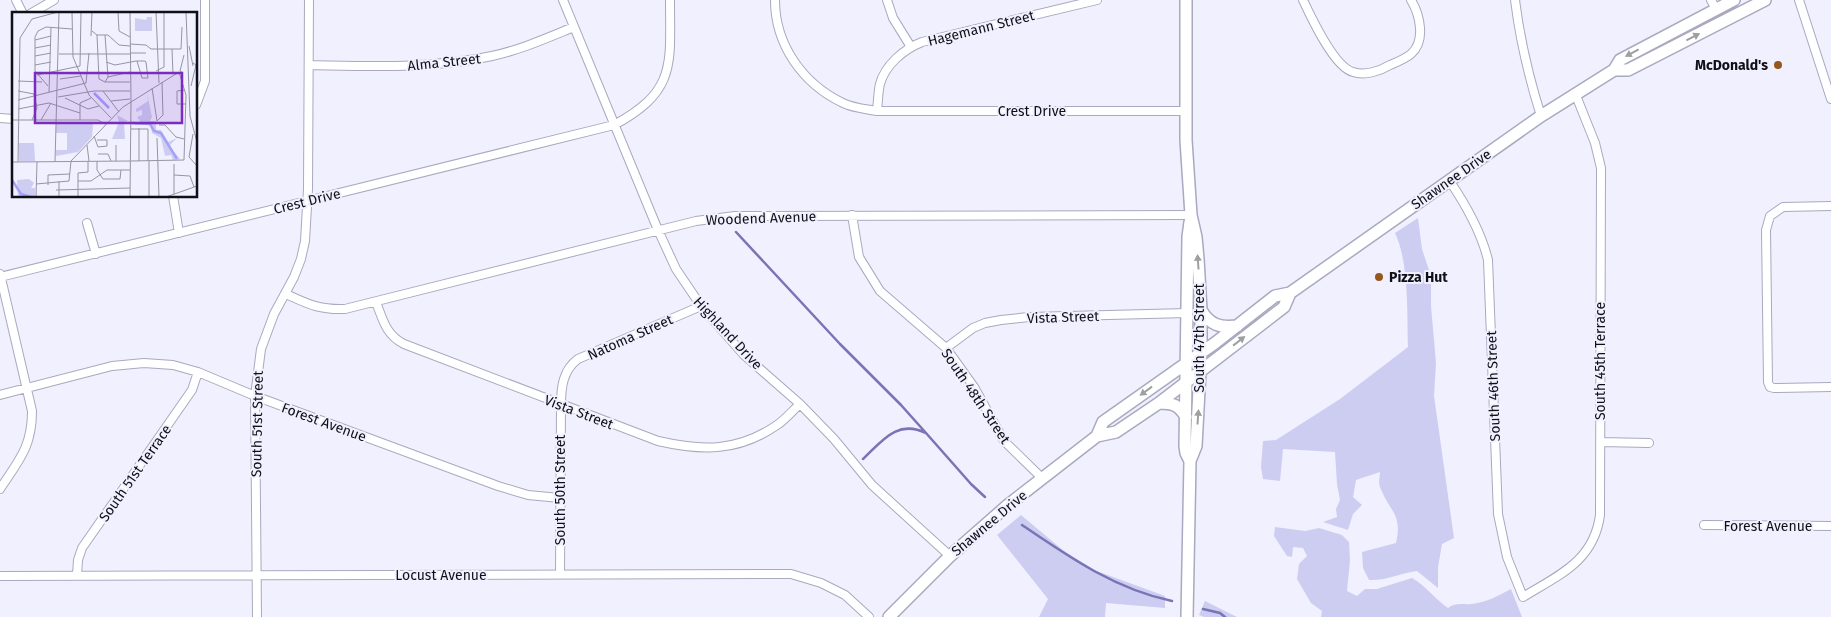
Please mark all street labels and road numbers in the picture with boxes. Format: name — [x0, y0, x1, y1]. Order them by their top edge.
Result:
street label: Hagemann Street — [926, 7, 1037, 50]
street label: Alma Street — [407, 50, 482, 75]
street label: Crest Drive — [998, 103, 1066, 120]
street label: Shawnee Drive — [1408, 146, 1494, 213]
street label: Crest Drive — [272, 185, 342, 218]
street label: Woodend Avenue — [705, 208, 817, 229]
street label: South 47th Street — [1191, 282, 1208, 393]
street label: Highland Drive — [689, 293, 766, 373]
street label: South 45th Terrace — [1592, 302, 1609, 420]
street label: Vista Street — [1026, 308, 1100, 327]
street label: Natoma Street — [585, 311, 676, 364]
street label: South 46th Street — [1483, 329, 1504, 442]
street label: South 48th Street — [937, 345, 1014, 448]
street label: South 51st Street — [248, 370, 267, 477]
street label: Vista Street — [542, 392, 617, 434]
street label: Forest Avenue — [279, 399, 369, 446]
street label: South 51st Terrace — [96, 421, 175, 525]
street label: South 50th Street — [552, 434, 569, 545]
street label: Shawnee Drive — [948, 487, 1031, 560]
street label: Forest Avenue — [1724, 518, 1812, 535]
street label: Locust Avenue — [395, 567, 487, 584]

